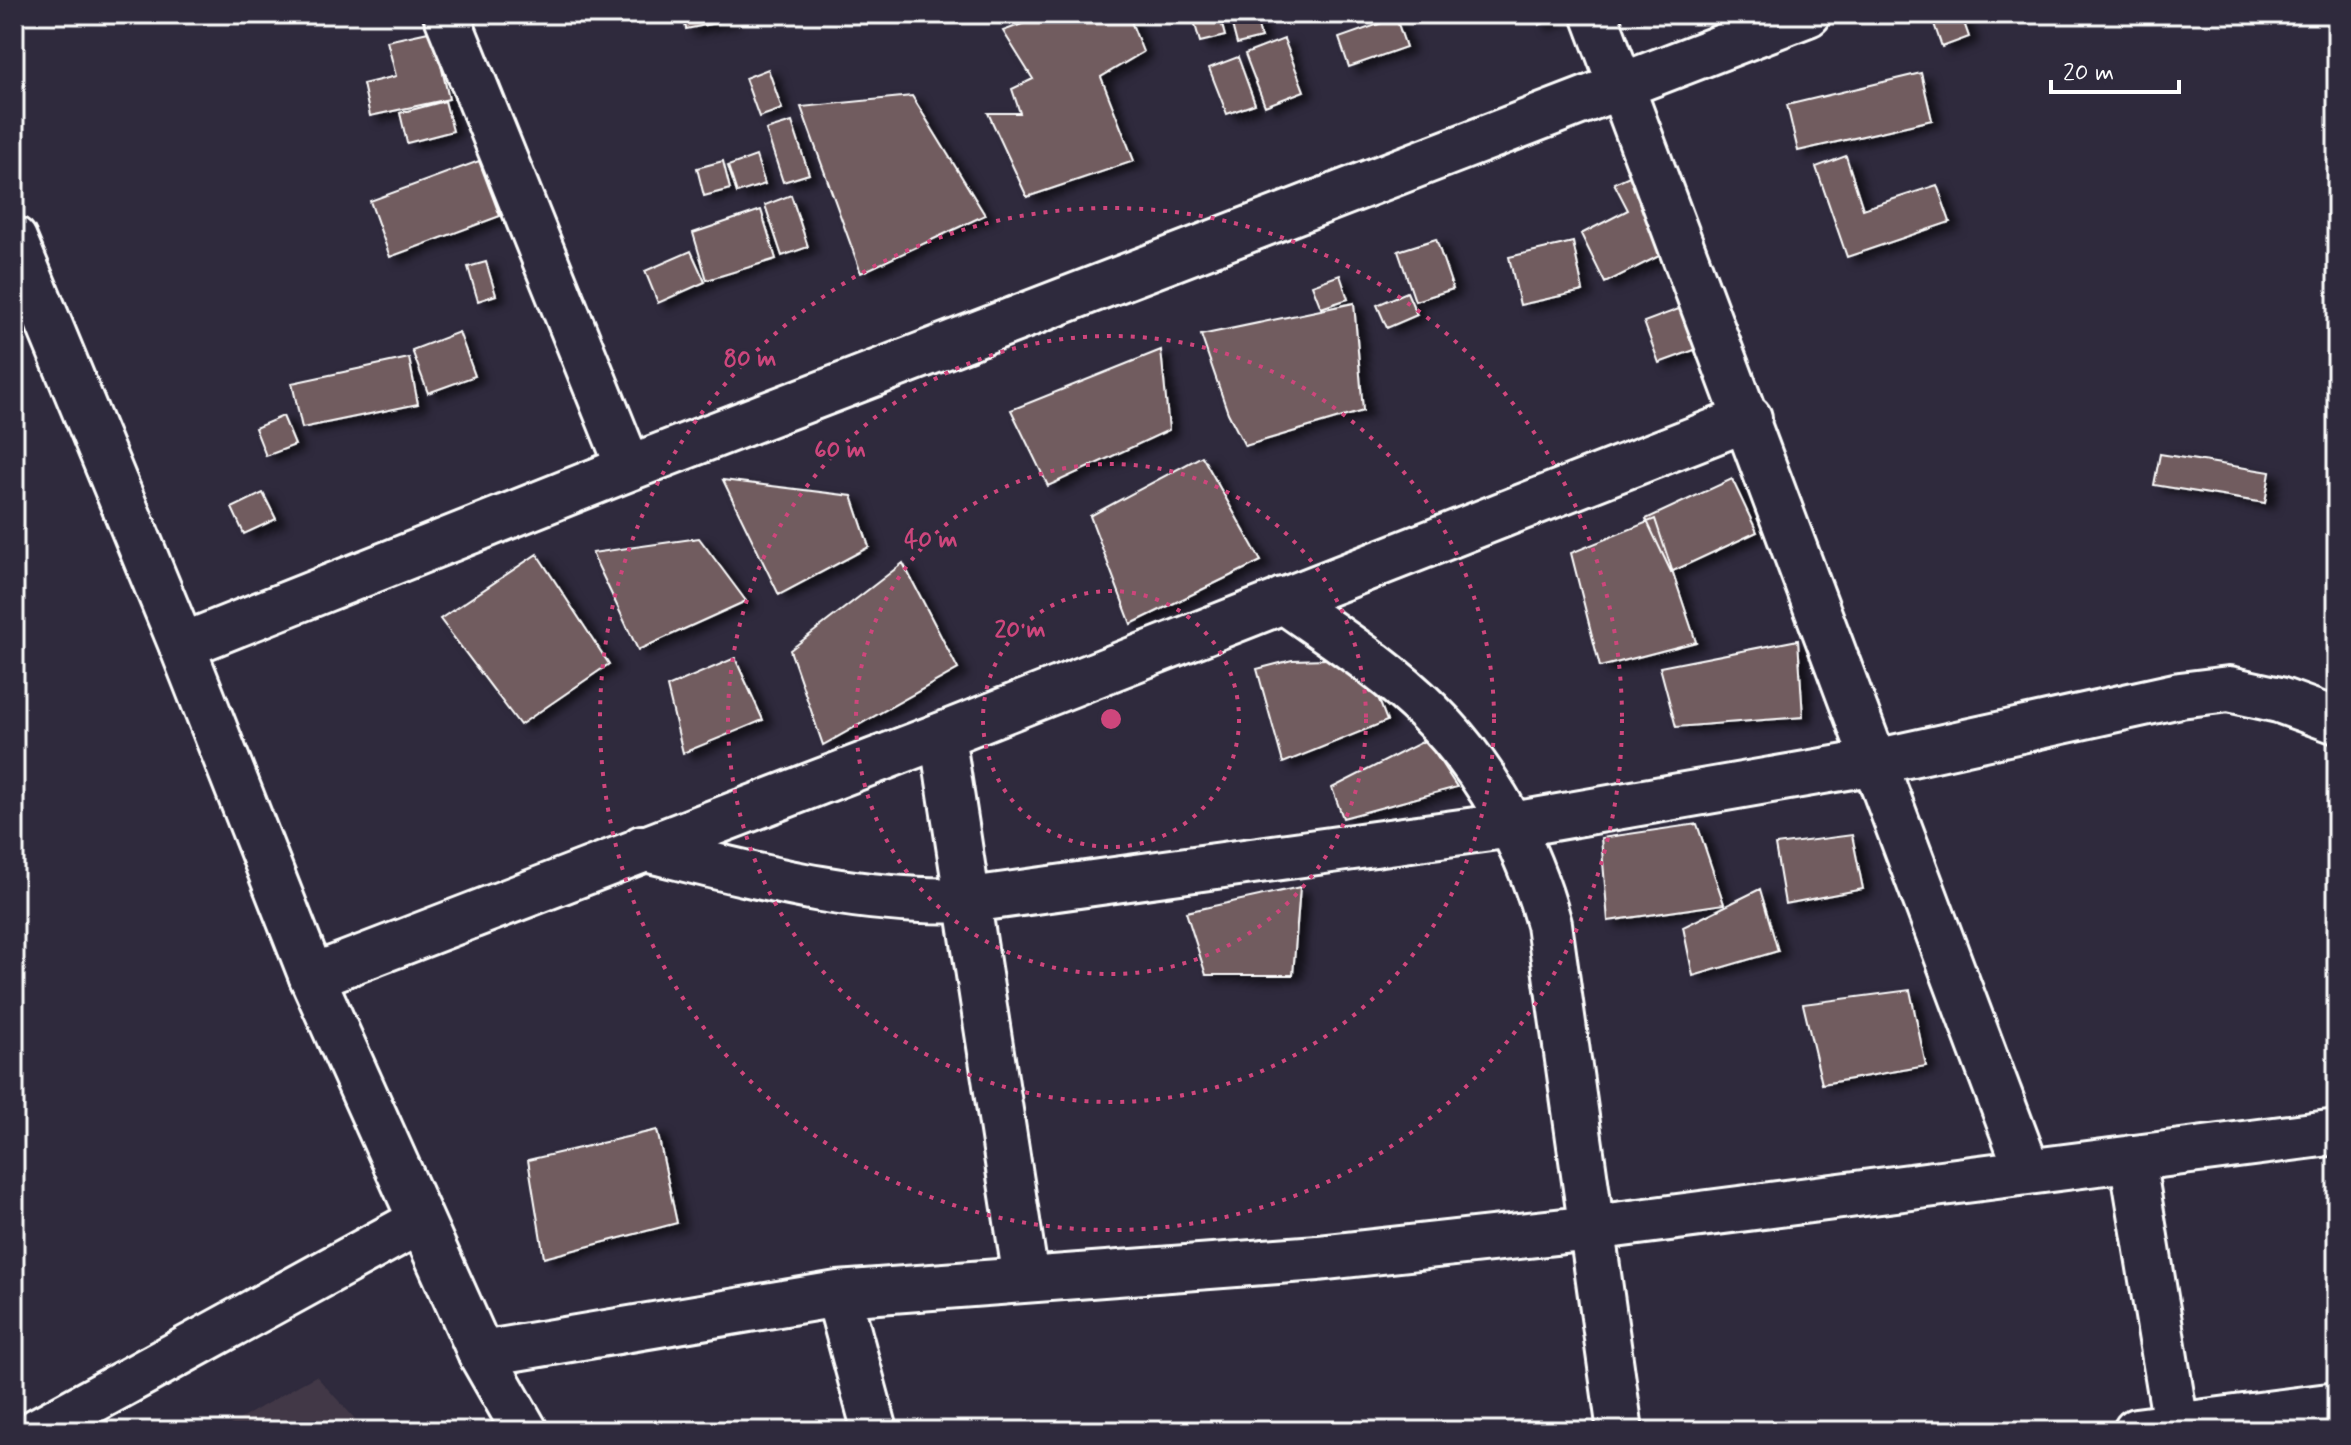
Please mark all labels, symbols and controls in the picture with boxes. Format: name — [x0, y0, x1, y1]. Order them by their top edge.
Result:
scale bar — [2051, 44, 2179, 94]
text: 20 m — [2063, 58, 2114, 89]
text: 80 m — [724, 344, 776, 375]
text: 60 m — [814, 435, 866, 466]
text: 40 m — [904, 525, 958, 556]
text: 20 m — [994, 615, 1046, 646]
centre of rings — [1097, 705, 1125, 733]

